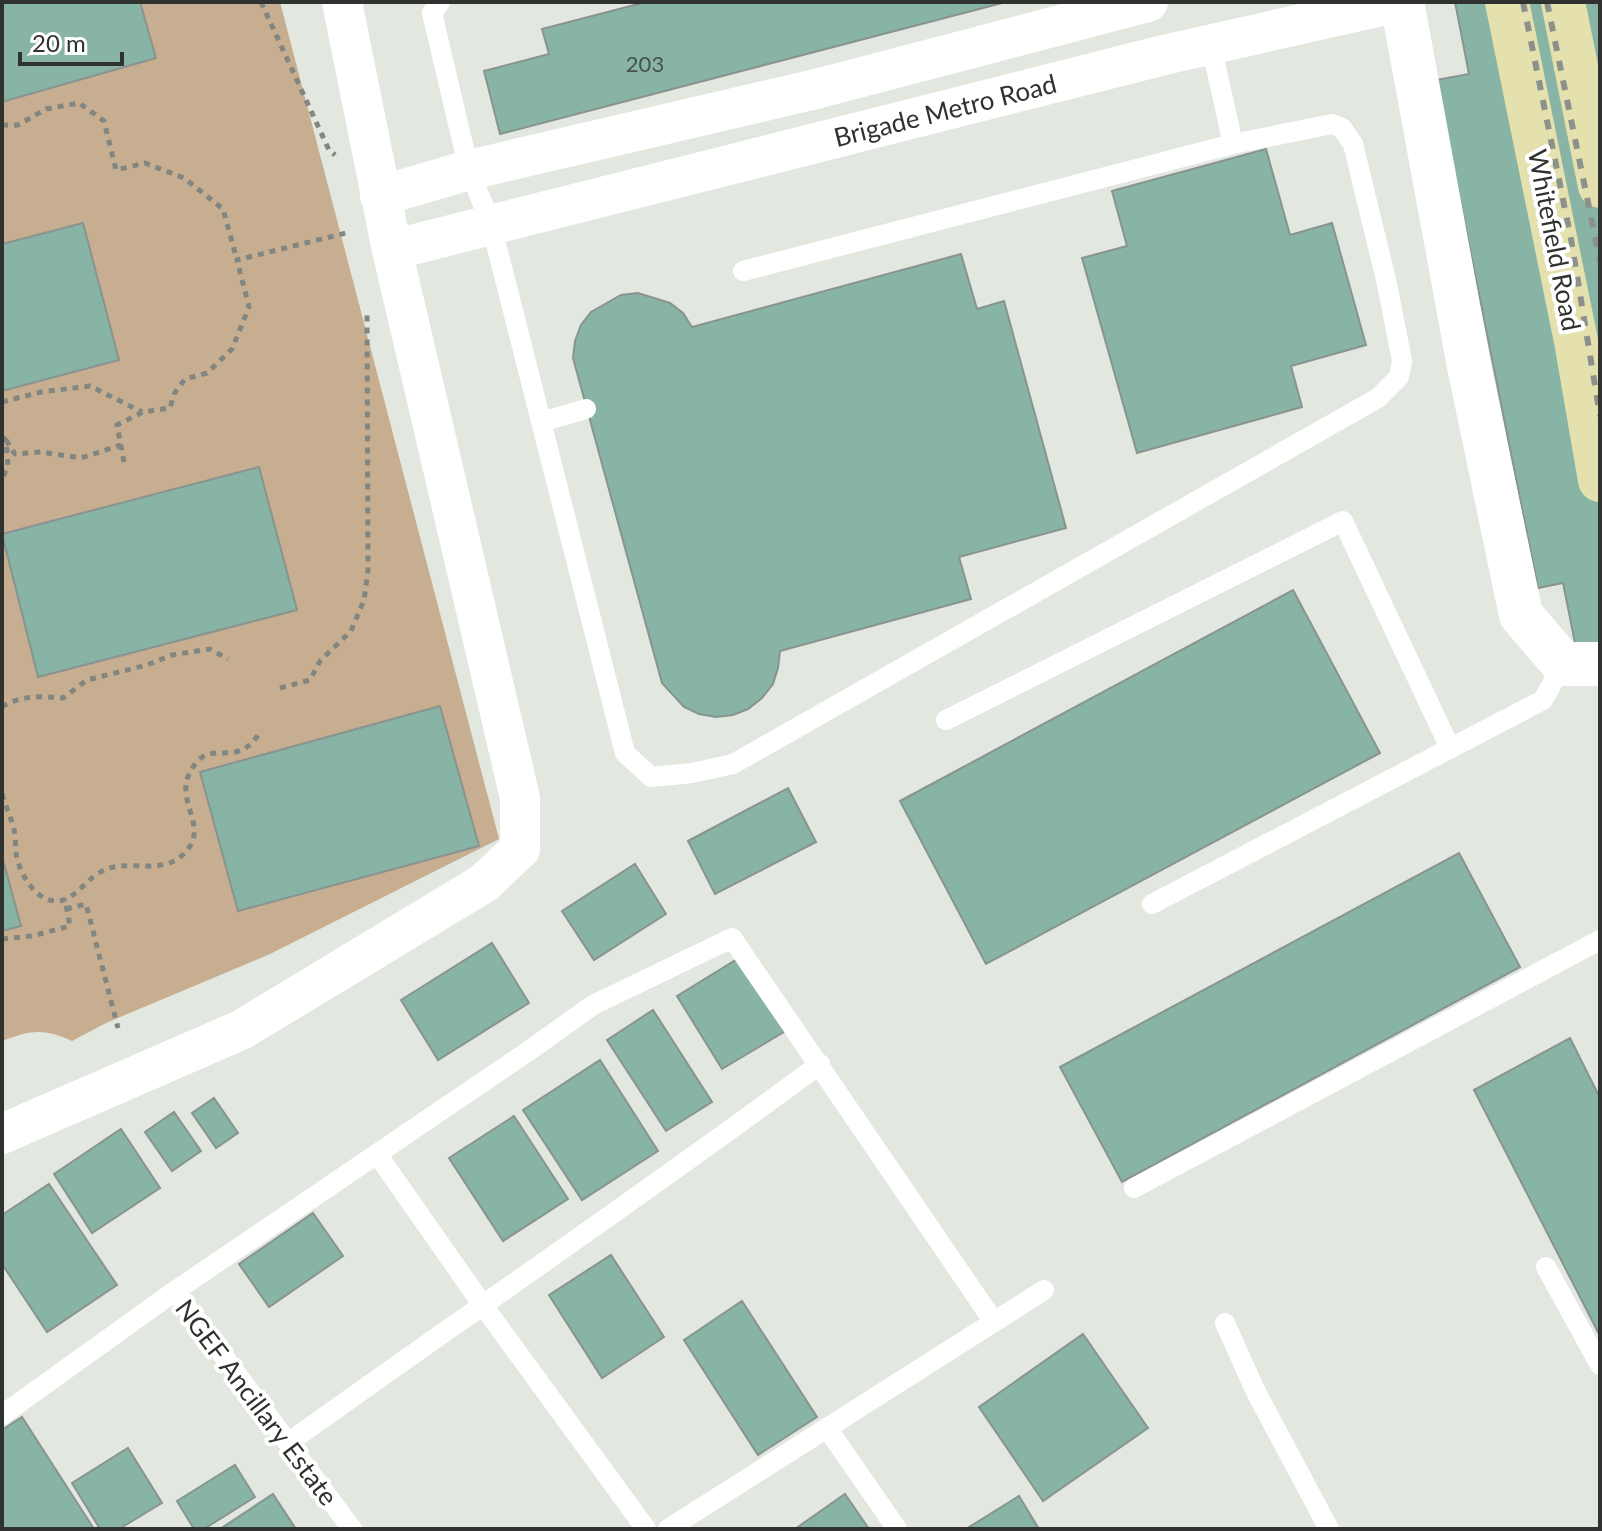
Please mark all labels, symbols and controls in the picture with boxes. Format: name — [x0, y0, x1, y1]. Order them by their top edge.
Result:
scale bar — [20, 16, 122, 66]
text: 20 m — [32, 28, 86, 57]
house number: 203 — [626, 50, 664, 77]
street label: Brigade Metro Road — [830, 67, 1060, 153]
street label: Whitefield Road — [1522, 147, 1588, 333]
street label: NGEF Ancillary Estate — [169, 1293, 345, 1511]

